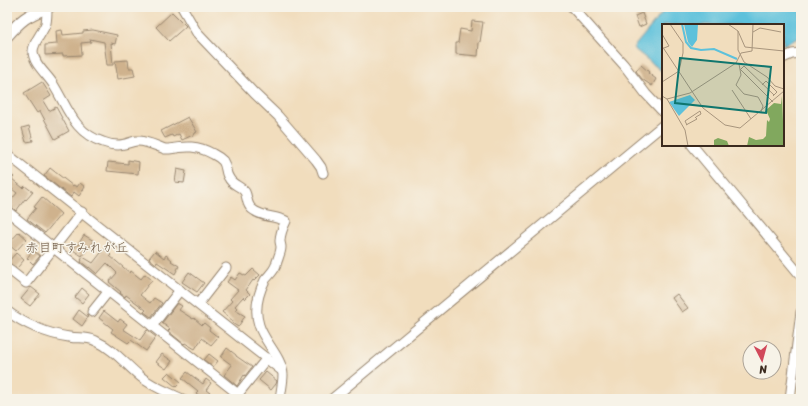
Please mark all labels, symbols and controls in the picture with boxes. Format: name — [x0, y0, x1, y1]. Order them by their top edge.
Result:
inset map — [662, 24, 784, 146]
district label: 赤目町すみれが丘 — [26, 236, 128, 259]
north arrow — [742, 340, 782, 380]
text: N — [758, 359, 769, 379]

